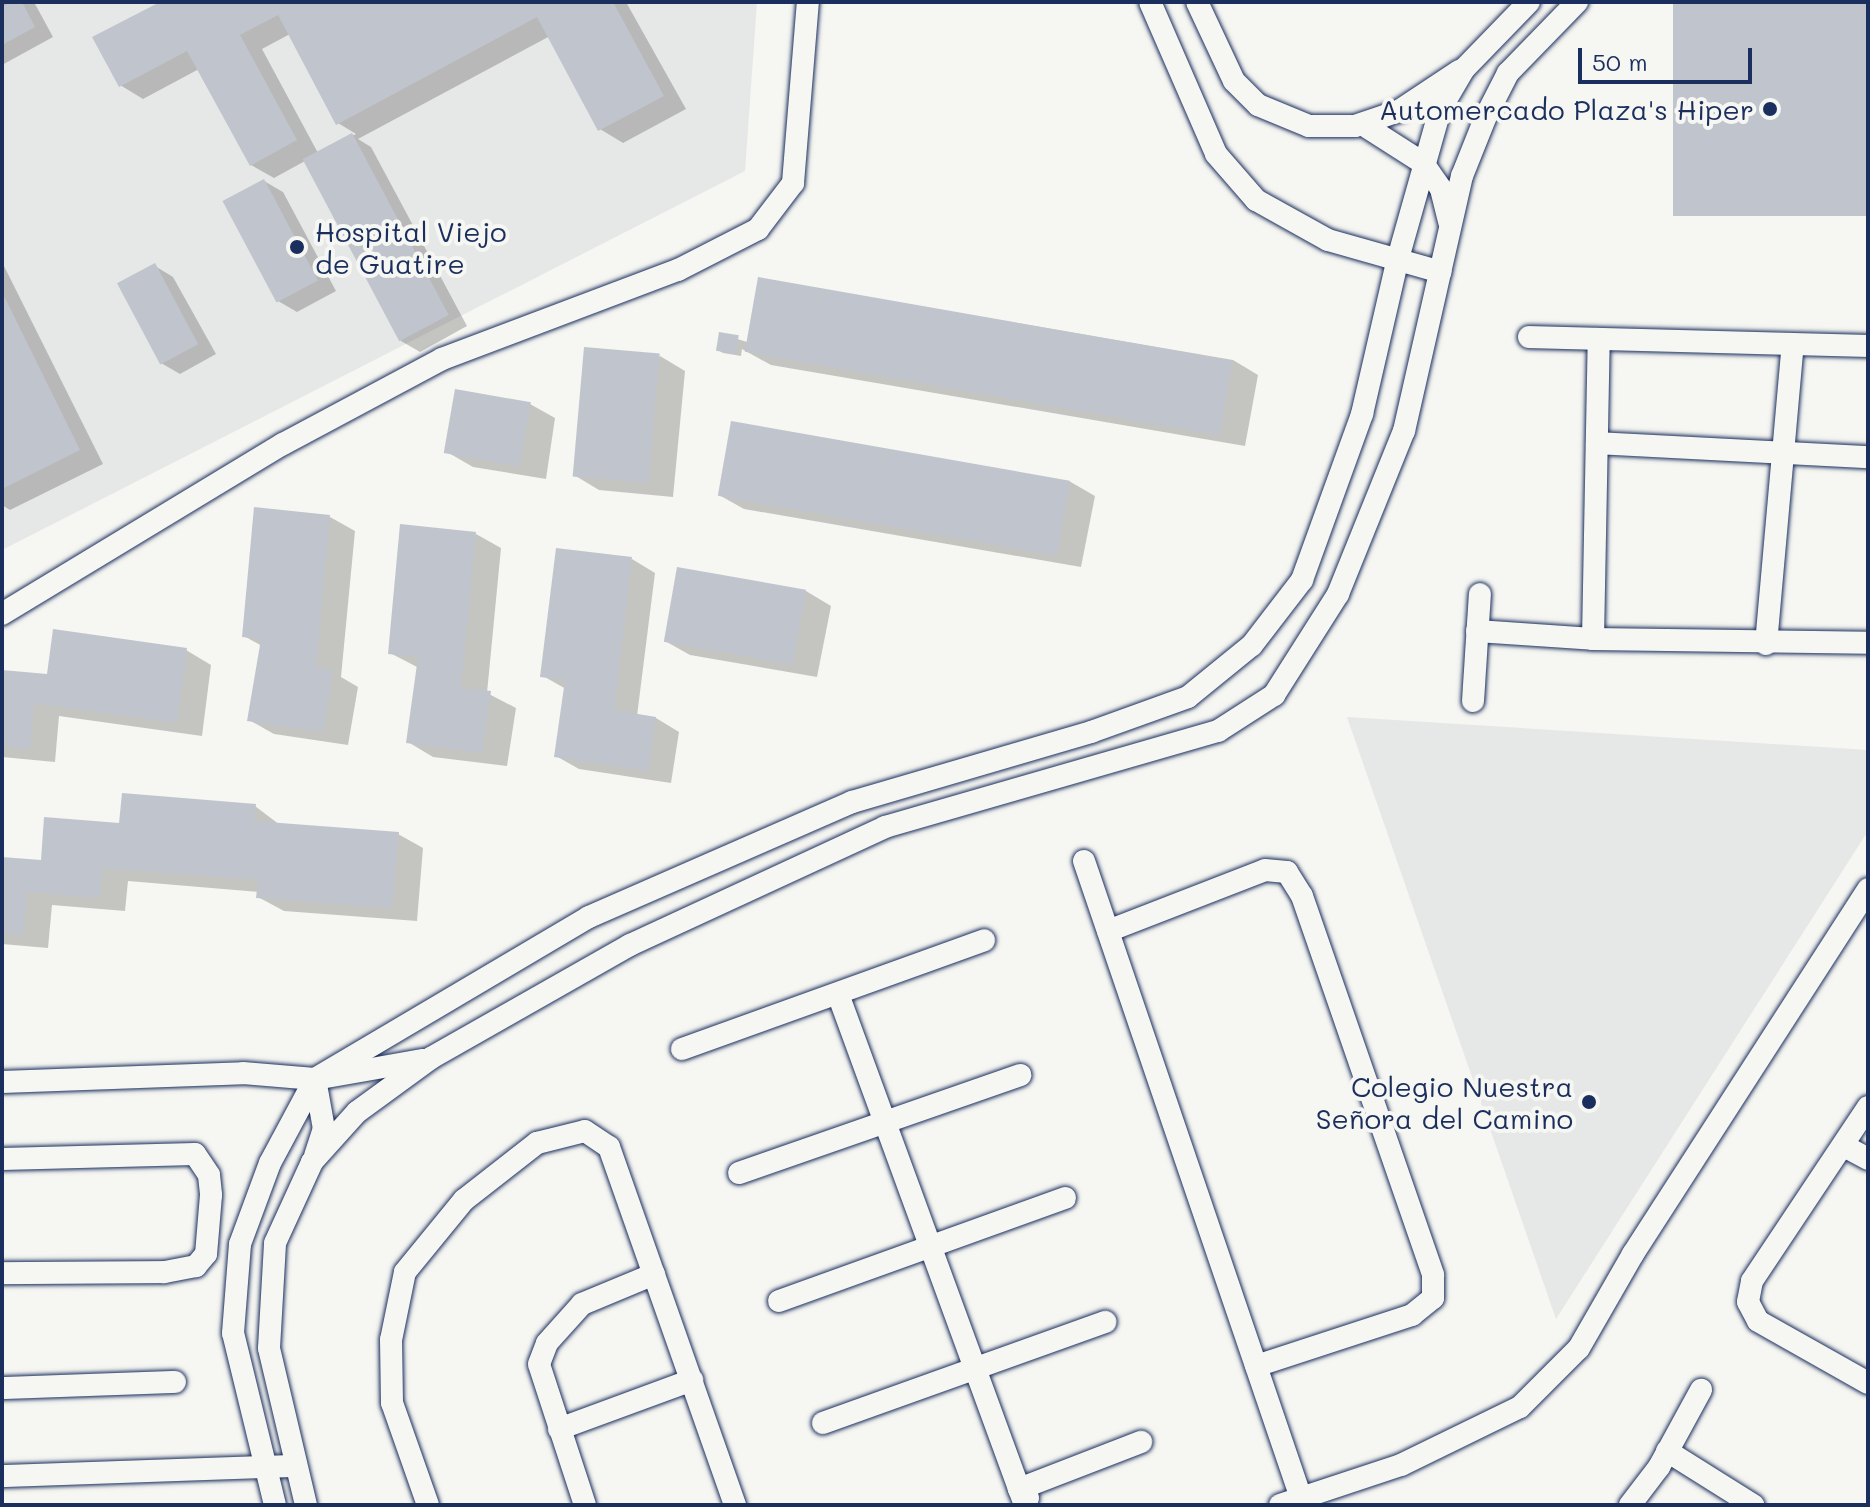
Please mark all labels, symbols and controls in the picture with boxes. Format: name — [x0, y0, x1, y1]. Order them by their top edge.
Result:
scale bar — [1582, 32, 1756, 82]
text: 50 m — [1592, 46, 1648, 77]
place label: Automercado Plaza's Hiper — [1379, 92, 1754, 126]
marker: Automercado Plaza's Hiper — [1761, 100, 1779, 118]
place label: Hospital Viejo de Guatire — [315, 214, 507, 280]
marker: Hospital Viejo de Guatire — [286, 236, 308, 258]
place label: Colegio Nuestra Señora del Camino — [1316, 1069, 1573, 1135]
marker: Colegio Nuestra Señora del Camino — [1580, 1093, 1598, 1111]

